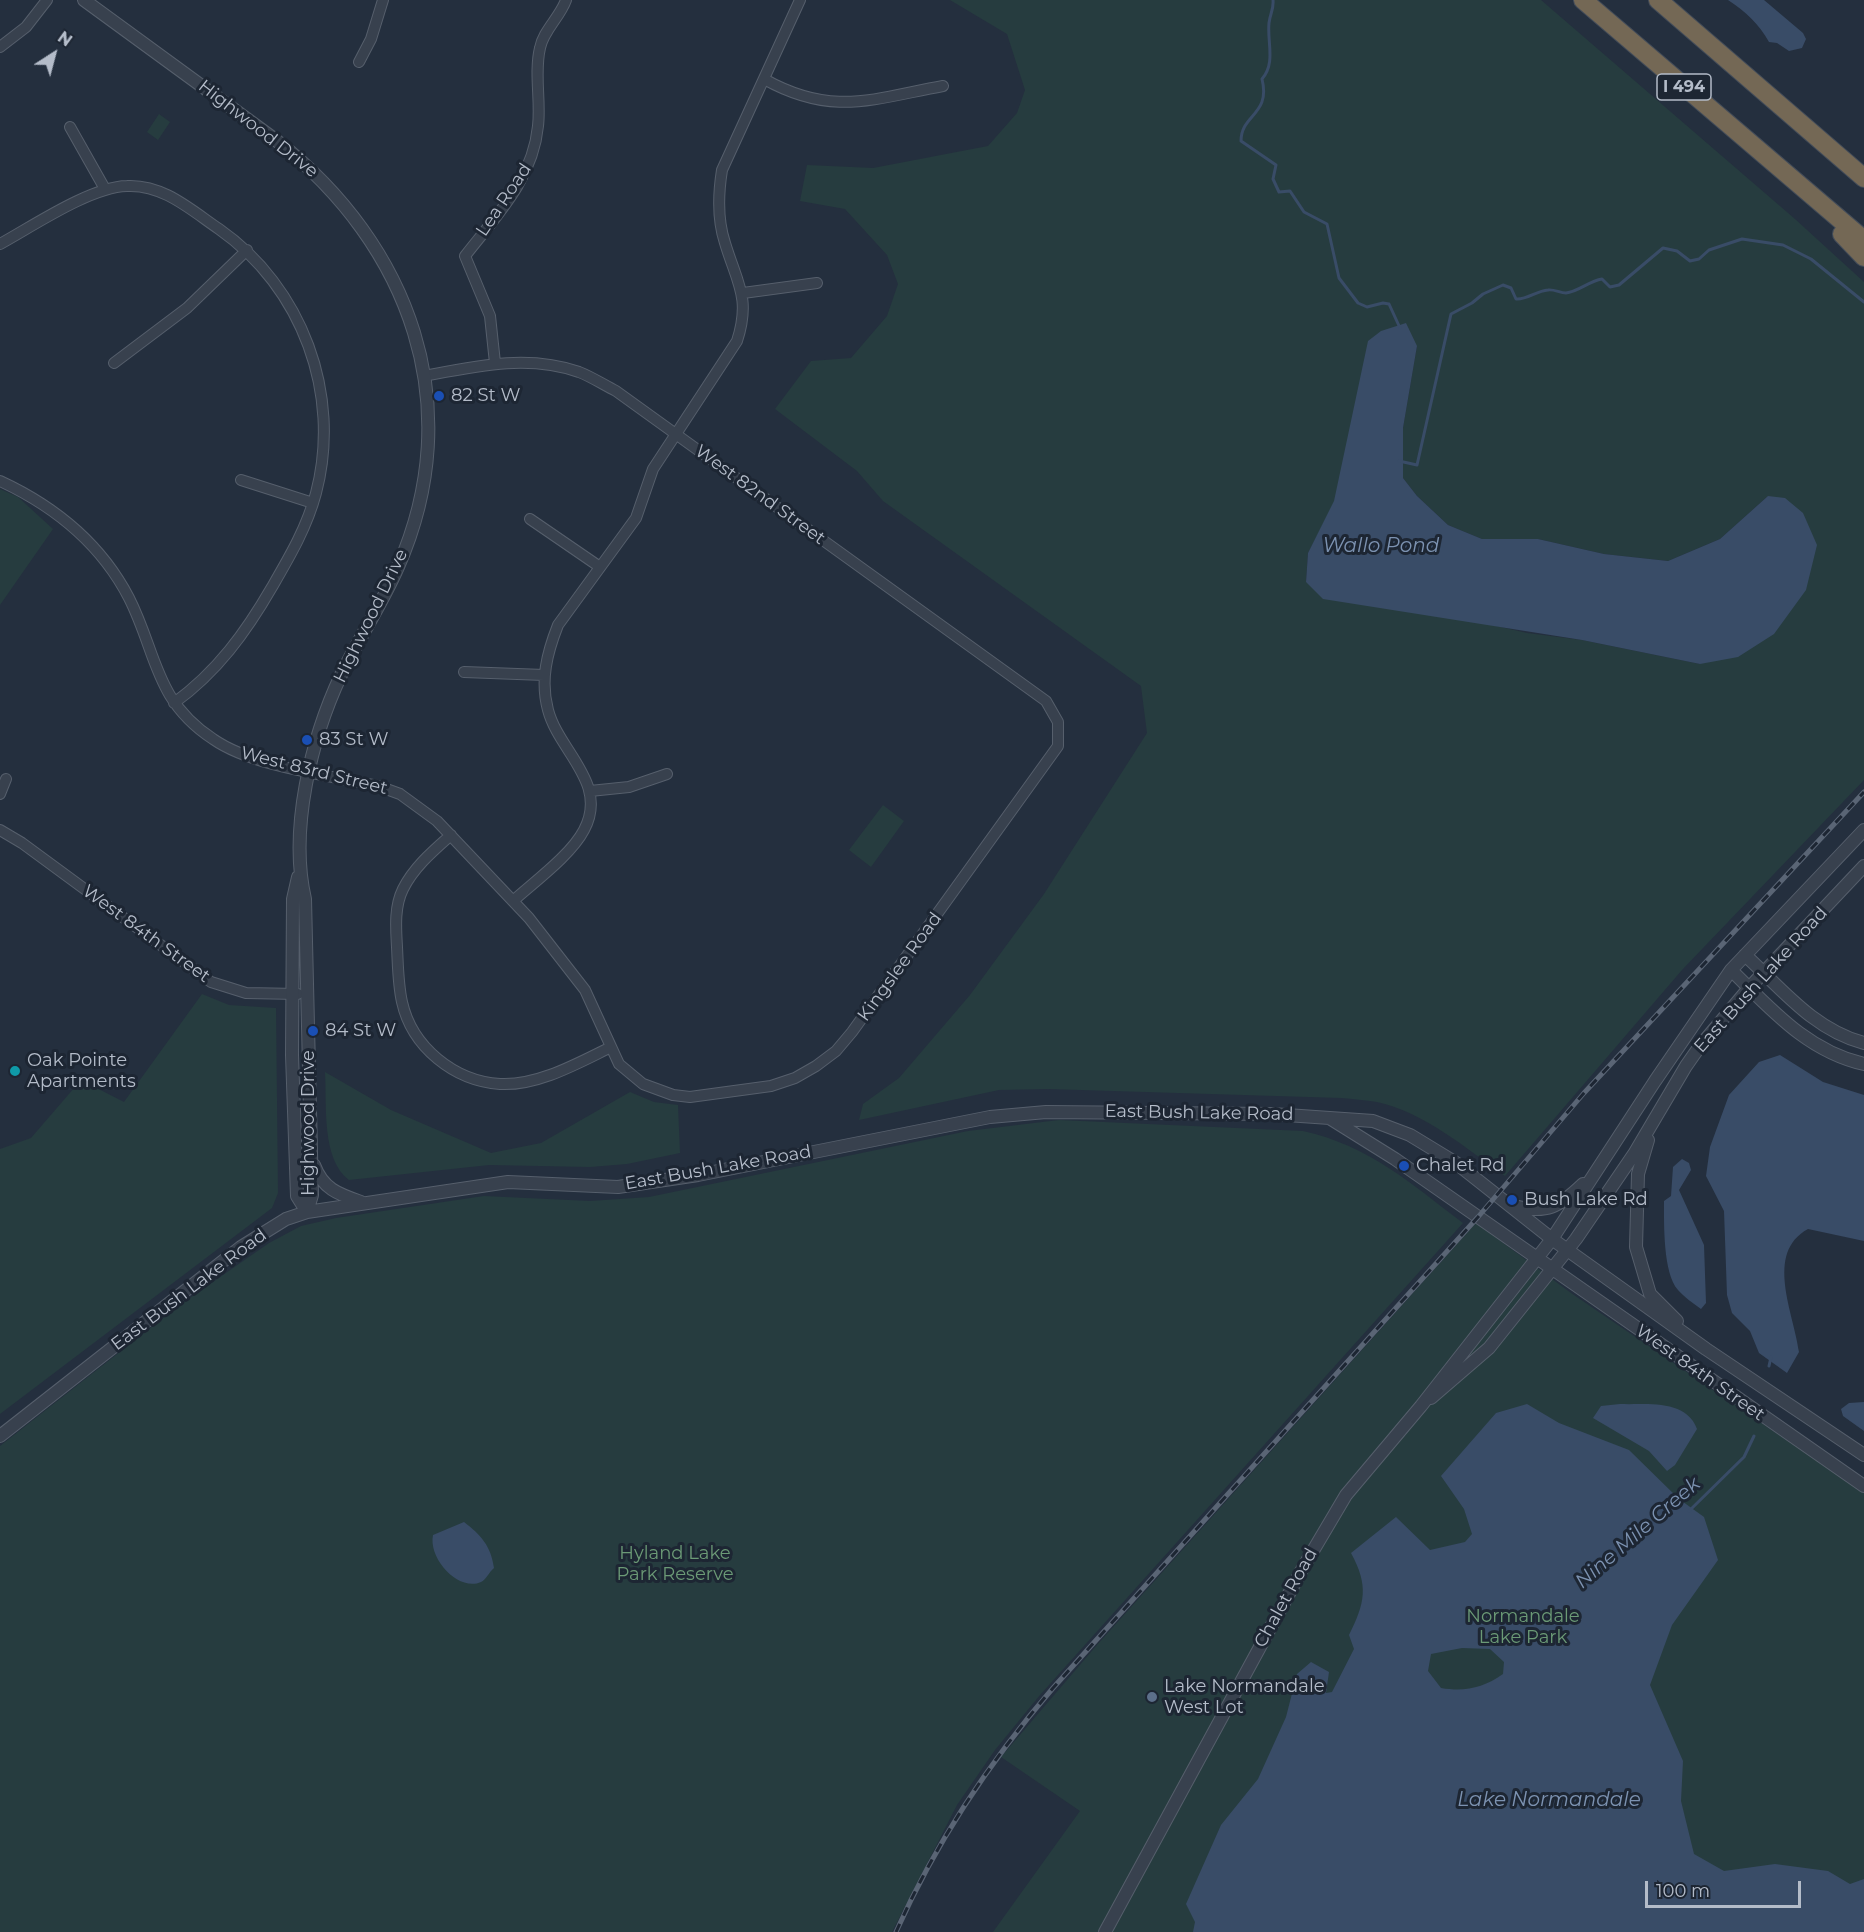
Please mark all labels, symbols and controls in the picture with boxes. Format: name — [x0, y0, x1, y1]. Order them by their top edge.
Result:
north arrow — [24, 24, 84, 84]
text: N — [54, 28, 76, 51]
road number: I 494 — [1657, 74, 1711, 100]
street label: Highwood Drive — [194, 76, 322, 182]
street label: Lea Road — [472, 159, 536, 241]
place label: 82 St W — [451, 385, 521, 407]
marker: 82 St W — [432, 389, 446, 403]
street label: West 82nd Street — [691, 440, 829, 550]
water label: Wallo Pond — [1323, 534, 1439, 558]
street label: Highwood Drive — [329, 546, 413, 686]
place label: 83 St W — [319, 729, 388, 751]
marker: 83 St W — [300, 733, 314, 747]
street label: West 83rd Street — [238, 742, 390, 800]
street label: West 84th Street — [78, 880, 214, 988]
street label: East Bush Lake Road — [1690, 903, 1832, 1057]
street label: Kingslee Road — [853, 908, 947, 1026]
place label: 84 St W — [325, 1020, 396, 1042]
marker: 84 St W — [306, 1024, 320, 1038]
place label: Oak Pointe Apartments — [27, 1050, 136, 1092]
street label: Highwood Drive — [298, 1050, 320, 1196]
marker: Oak Pointe Apartments — [8, 1064, 22, 1078]
street label: East Bush Lake Road — [1104, 1101, 1294, 1125]
street label: East Bush Lake Road — [623, 1141, 813, 1195]
place label: Chalet Rd — [1416, 1155, 1505, 1177]
marker: Chalet Rd — [1397, 1159, 1411, 1173]
place label: Bush Lake Rd — [1524, 1189, 1648, 1211]
marker: Bush Lake Rd — [1505, 1193, 1519, 1207]
street label: East Bush Lake Road — [107, 1225, 271, 1355]
street label: West 84th Street — [1631, 1320, 1769, 1426]
water label: Nine Mile Creek — [1571, 1472, 1705, 1594]
park label: Hyland Lake Park Reserve — [616, 1543, 734, 1586]
street label: Chalet Road — [1250, 1545, 1322, 1651]
park label: Normandale Lake Park — [1466, 1606, 1580, 1648]
place label: Lake Normandale West Lot — [1164, 1676, 1325, 1718]
marker: Lake Normandale West Lot — [1145, 1690, 1159, 1704]
water label: Lake Normandale — [1457, 1788, 1641, 1812]
scale bar — [1648, 1869, 1804, 1907]
text: 100 m — [1656, 1880, 1710, 1902]

